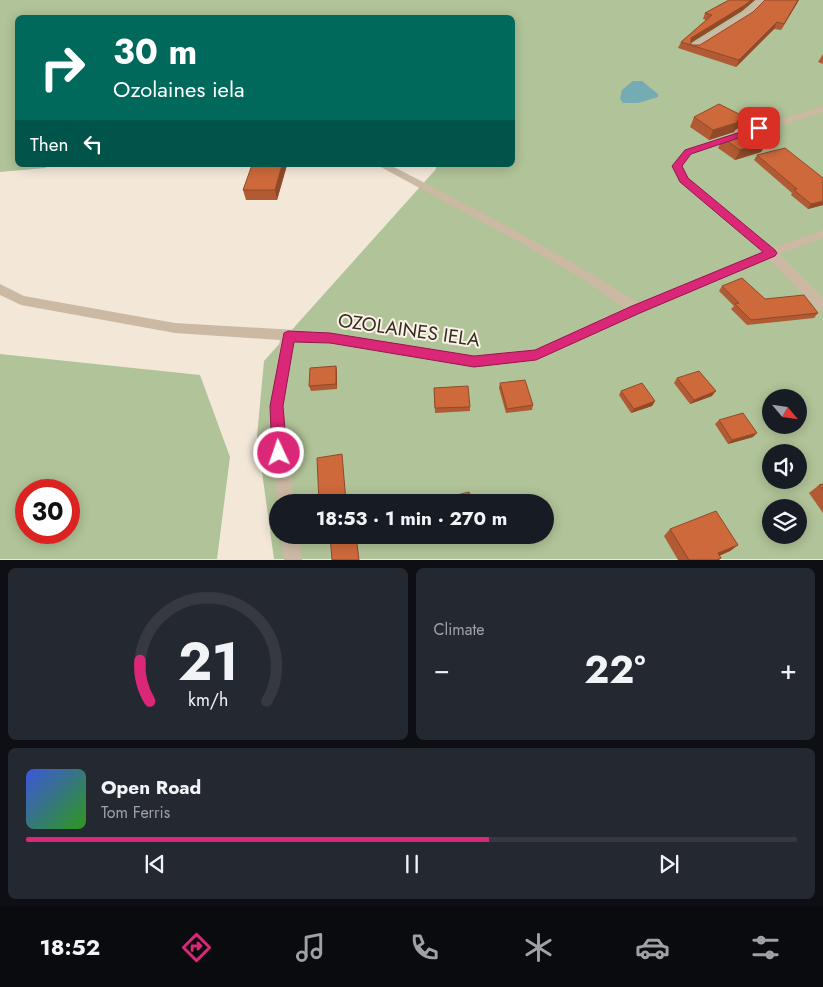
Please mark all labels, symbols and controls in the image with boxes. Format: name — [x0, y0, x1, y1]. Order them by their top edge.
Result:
text: 30 m — [113, 27, 197, 77]
icon: right — [30, 35, 95, 100]
text: Ozolaines iela — [113, 73, 245, 105]
pin — [738, 107, 780, 149]
icon: arrive — [745, 114, 773, 142]
icon: left — [79, 130, 107, 158]
text: Then — [30, 131, 69, 158]
street label: OZOLAINES IELA — [336, 307, 482, 353]
north arrow — [762, 389, 808, 434]
map controls — [762, 389, 807, 544]
position arrow — [252, 426, 304, 478]
button: sound — [762, 444, 807, 489]
speed limit sign: 30 — [15, 479, 80, 544]
button: layers — [762, 499, 807, 544]
text: 18:53 · 1 min · 270 m — [316, 505, 507, 532]
text: Climate — [434, 618, 485, 641]
text: 21 — [177, 624, 238, 700]
text: 22° — [584, 642, 645, 697]
text: − — [434, 649, 450, 690]
text: + — [780, 649, 797, 690]
text: km/h — [188, 687, 228, 713]
text: Open Road — [101, 774, 201, 801]
text: Tom Ferris — [101, 801, 170, 824]
icon: previous — [141, 850, 169, 878]
icon: pause — [398, 850, 426, 878]
icon: next — [655, 850, 683, 878]
icon: directions — [179, 930, 214, 965]
icon: music — [293, 930, 328, 965]
icon: phone — [407, 930, 442, 965]
icon: climate — [521, 930, 556, 965]
icon: car — [635, 930, 670, 965]
icon: filters — [748, 930, 783, 965]
text: 18:52 — [39, 931, 100, 963]

